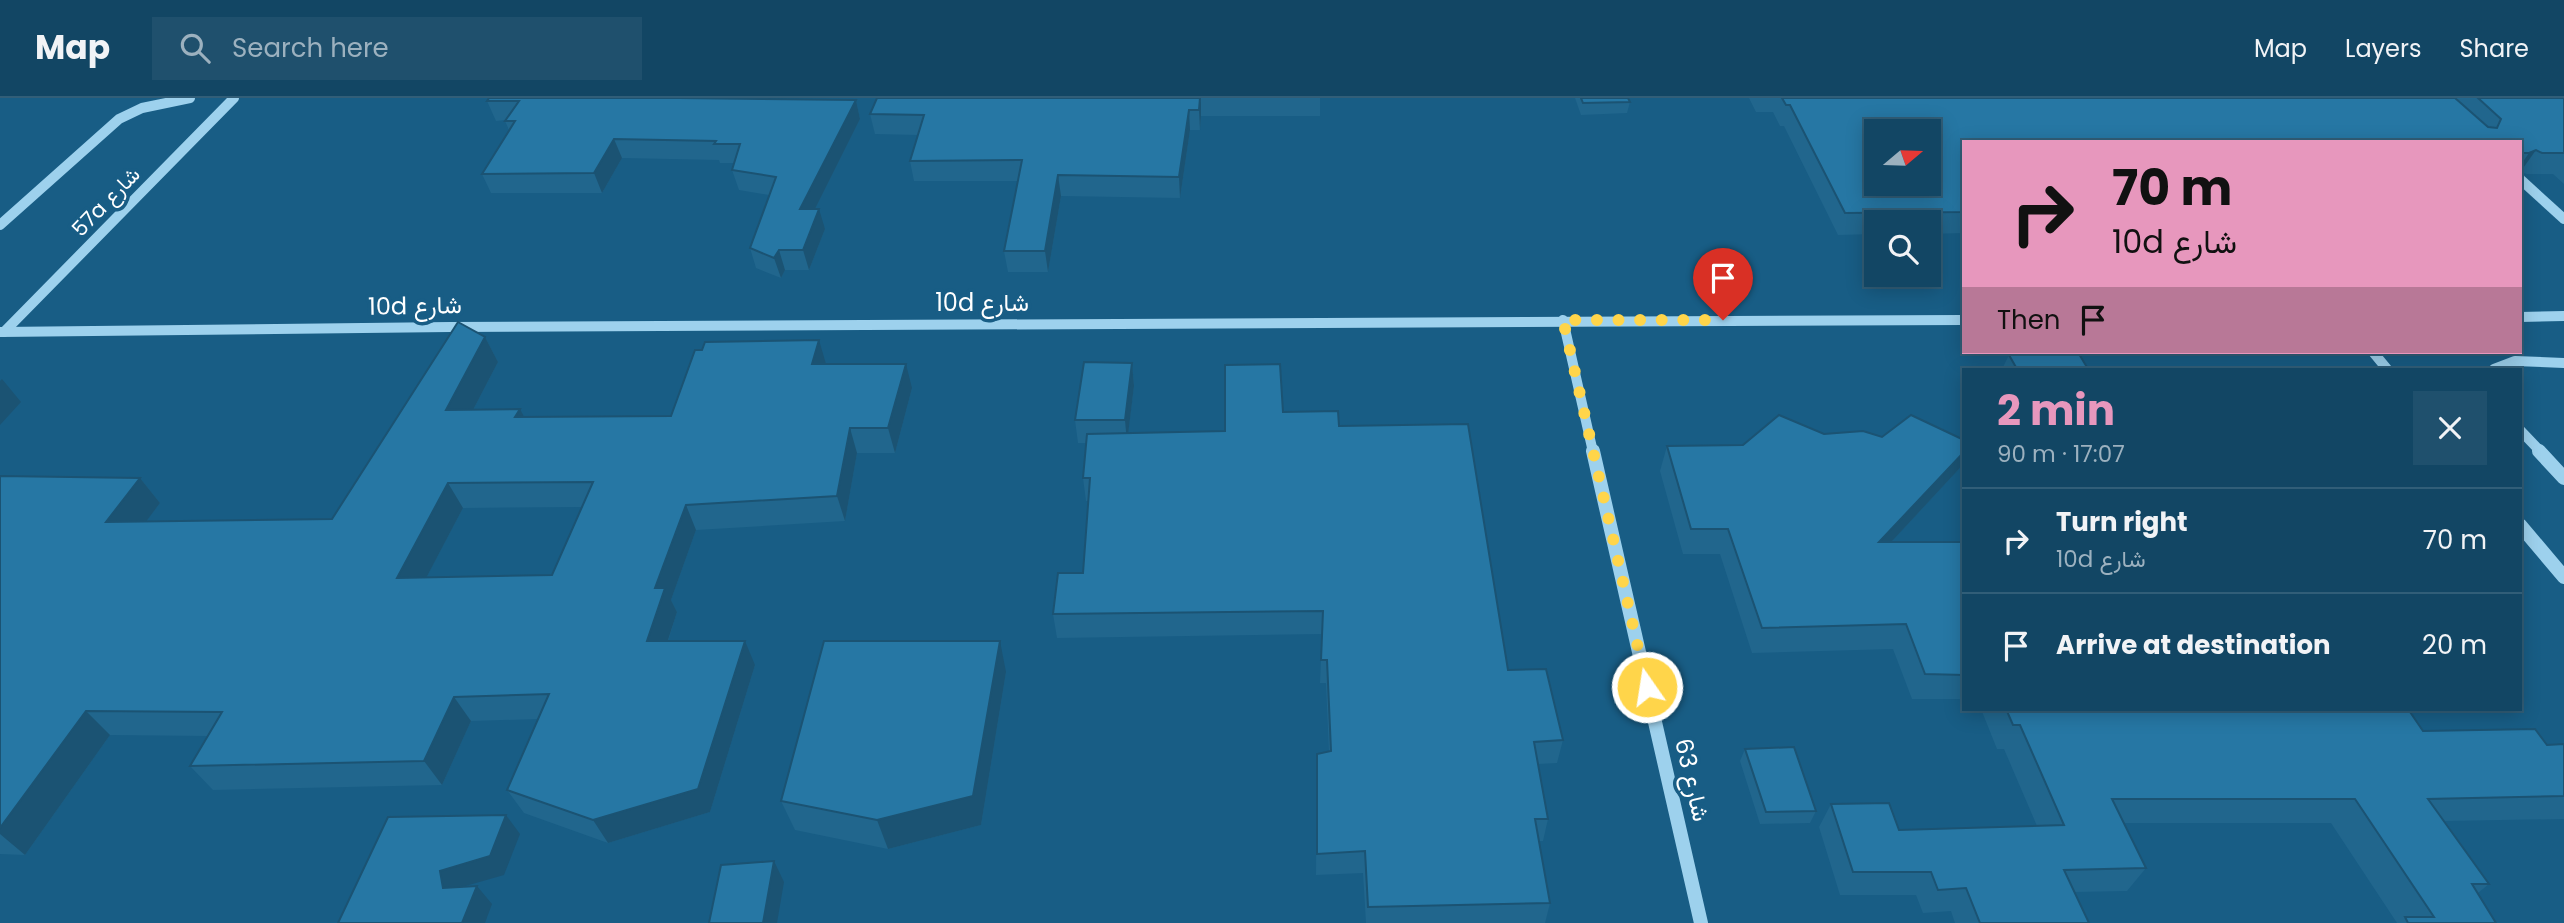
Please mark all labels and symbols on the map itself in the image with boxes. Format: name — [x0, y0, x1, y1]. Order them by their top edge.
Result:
north arrow — [1864, 119, 1941, 196]
street label: 57a شارع — [65, 160, 146, 243]
pin — [1693, 248, 1753, 320]
street label: 10d شارع — [935, 286, 1029, 319]
street label: 10d شارع — [368, 288, 462, 323]
position arrow — [1610, 650, 1684, 724]
street label: شارع 63 — [1667, 735, 1718, 825]

